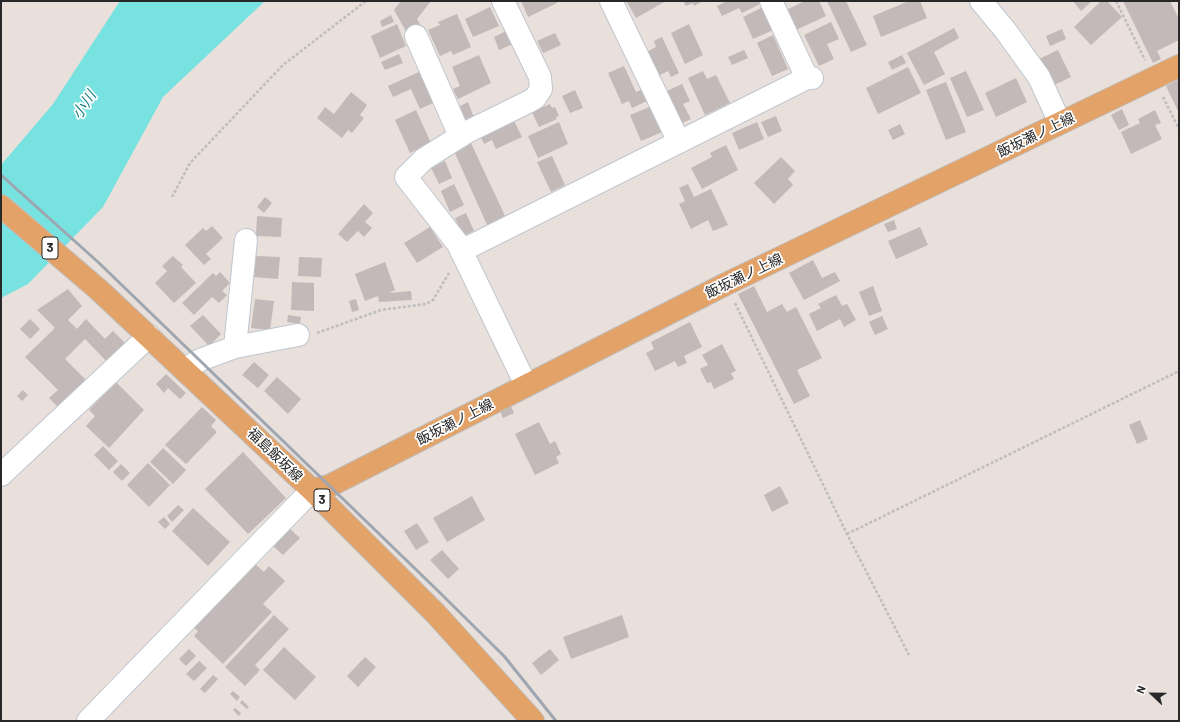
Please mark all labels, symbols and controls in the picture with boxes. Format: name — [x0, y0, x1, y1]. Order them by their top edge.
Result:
water label: 小川 — [68, 88, 100, 122]
street label: 飯坂瀬ノ上線 — [995, 109, 1077, 161]
road number: 3 — [42, 237, 58, 259]
street label: 飯坂瀬ノ上線 — [703, 250, 785, 302]
street label: 飯坂瀬ノ上線 — [414, 395, 496, 449]
street label: 福島飯坂線 — [244, 425, 306, 485]
road number: 3 — [314, 489, 330, 511]
north arrow — [1132, 674, 1172, 714]
text: N — [1133, 683, 1148, 695]

